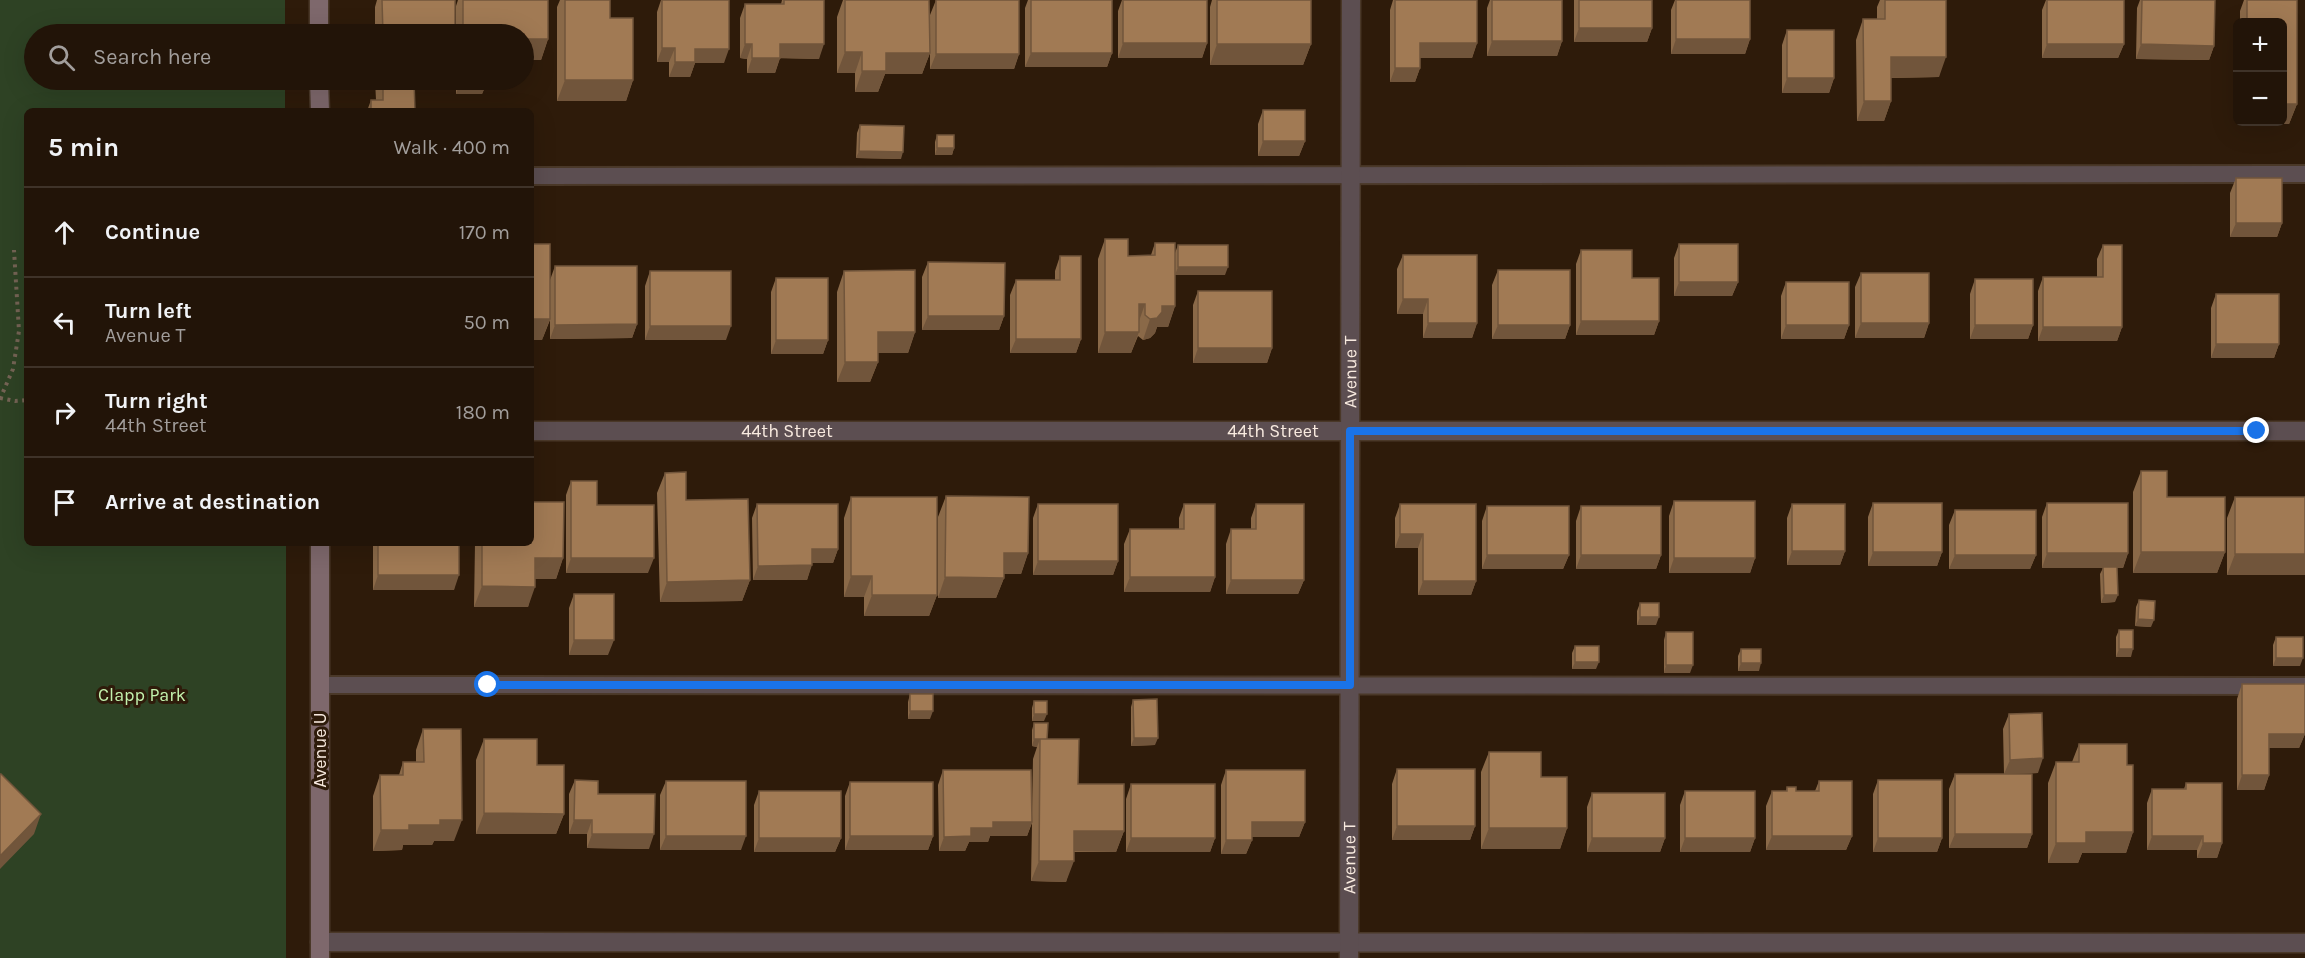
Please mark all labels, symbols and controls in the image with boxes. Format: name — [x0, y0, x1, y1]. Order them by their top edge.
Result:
map controls — [2233, 18, 2287, 126]
button: + — [2233, 18, 2287, 72]
search box — [24, 24, 534, 90]
icon: search — [45, 41, 78, 74]
text: Search here — [93, 44, 211, 70]
button: − — [2233, 72, 2287, 126]
text: 5 min — [48, 132, 119, 163]
text: Walk · 400 m — [393, 136, 510, 159]
icon: ahead — [48, 216, 81, 249]
text: Continue — [105, 219, 200, 245]
text: 170 m — [459, 221, 510, 244]
text: Turn left — [105, 298, 192, 324]
icon: left — [48, 306, 81, 339]
text: 50 m — [463, 311, 510, 334]
text: Avenue T — [105, 324, 186, 347]
street label: Avenue T — [1339, 336, 1361, 408]
text: Turn right — [105, 388, 208, 414]
icon: right — [48, 396, 81, 429]
text: 180 m — [456, 401, 510, 424]
text: 44th Street — [105, 414, 207, 437]
route end — [2243, 417, 2269, 443]
street label: 44th Street — [741, 420, 833, 442]
street label: 44th Street — [1227, 420, 1319, 442]
icon: arrive — [48, 486, 81, 519]
text: Arrive at destination — [105, 489, 320, 515]
route start — [474, 671, 500, 697]
park label: Clapp Park — [98, 684, 186, 706]
street label: Avenue U — [309, 712, 331, 788]
street label: Avenue T — [1338, 822, 1360, 894]

